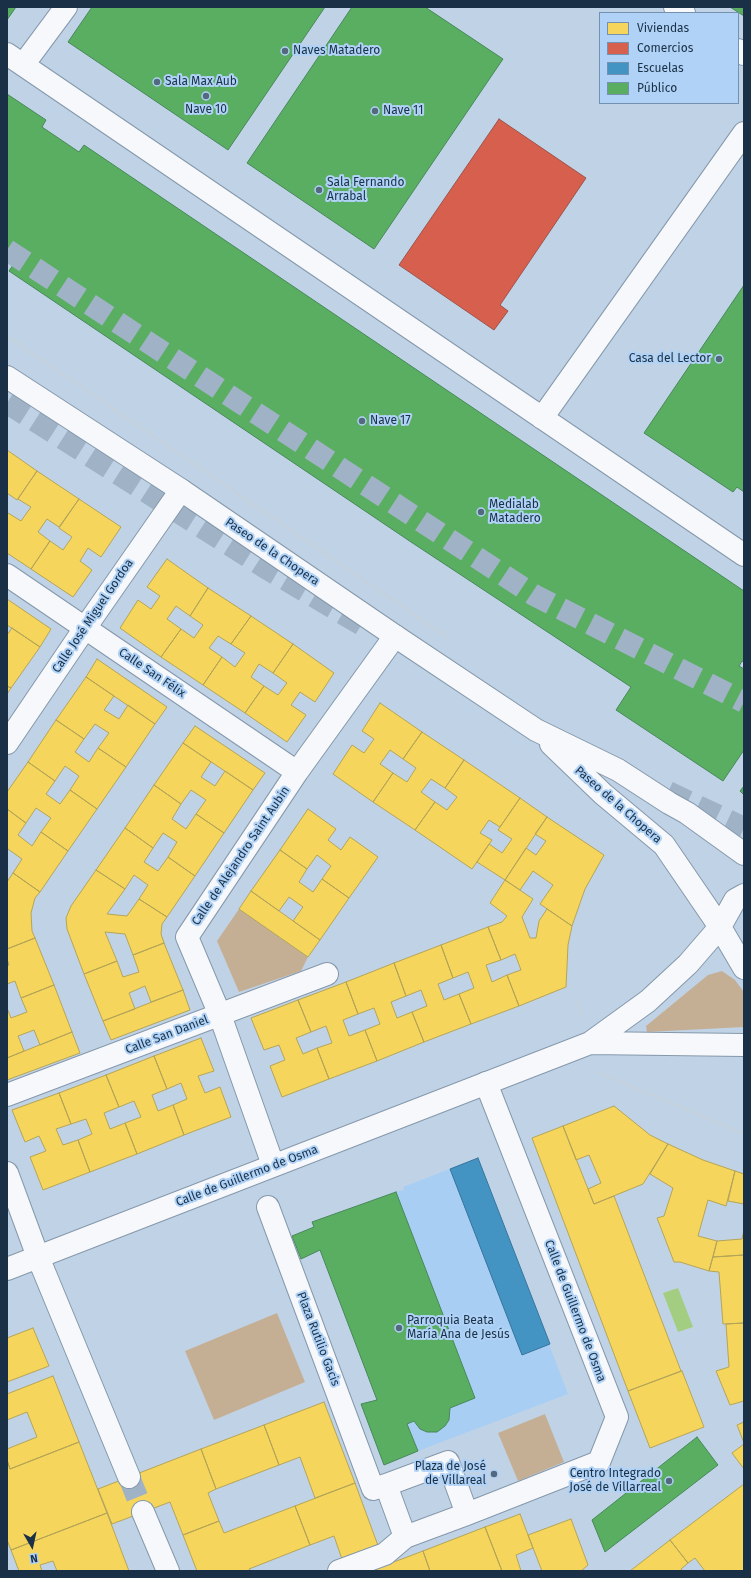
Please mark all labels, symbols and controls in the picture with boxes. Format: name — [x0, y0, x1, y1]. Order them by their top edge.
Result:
legend — [599, 12, 739, 104]
text: Viviendas — [637, 21, 689, 35]
text: Comercios — [637, 41, 693, 55]
place label: Naves Matadero — [293, 44, 380, 58]
marker: Naves Matadero — [280, 46, 290, 56]
text: Escuelas — [637, 61, 684, 75]
place label: Sala Max Aub — [165, 75, 237, 89]
marker: Sala Max Aub — [152, 77, 162, 87]
text: Público — [637, 81, 677, 95]
marker: Nave 10 — [201, 91, 211, 101]
place label: Nave 10 — [185, 103, 227, 117]
place label: Nave 11 — [383, 104, 423, 118]
marker: Nave 11 — [370, 106, 380, 116]
place label: Sala Fernando Arrabal — [327, 176, 405, 204]
marker: Sala Fernando Arrabal — [314, 185, 324, 195]
place label: Casa del Lector — [629, 352, 711, 366]
marker: Casa del Lector — [714, 354, 724, 364]
place label: Nave 17 — [370, 414, 411, 428]
marker: Nave 17 — [357, 416, 367, 426]
place label: Medialab Matadero — [489, 498, 541, 526]
marker: Medialab Matadero — [476, 507, 486, 517]
street label: Paseo de la Chopera — [222, 515, 322, 589]
street label: Calle José Miguel Gordoa — [50, 556, 136, 676]
street label: Calle San Félix — [116, 645, 188, 701]
street label: Paseo de la Chopera — [572, 763, 664, 847]
street label: Calle de Alejandro Saint Aubin — [189, 784, 293, 928]
street label: Calle San Daniel — [124, 1013, 210, 1057]
street label: Calle de Guillermo de Osma — [174, 1142, 320, 1210]
street label: Calle de Guillermo de Osma — [541, 1238, 609, 1384]
street label: Plaza Rutilio Gacis — [293, 1290, 343, 1388]
place label: Parroquia Beata María Ana de Jesús — [407, 1314, 509, 1342]
marker: Parroquia Beata María Ana de Jesús — [394, 1323, 404, 1333]
place label: Plaza de José de Villareal — [415, 1460, 486, 1488]
place label: Centro Integrado José de Villarreal — [569, 1467, 661, 1495]
marker: Plaza de José de Villareal — [489, 1469, 499, 1479]
marker: Centro Integrado José de Villarreal — [664, 1476, 674, 1486]
north arrow — [12, 1526, 52, 1566]
text: N — [29, 1551, 39, 1565]

